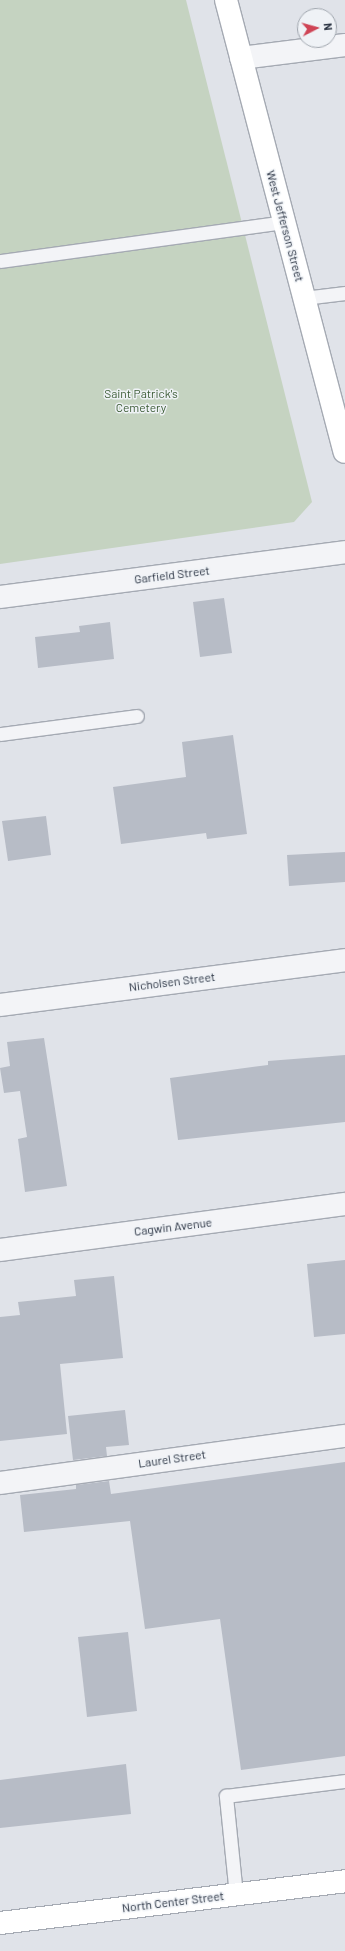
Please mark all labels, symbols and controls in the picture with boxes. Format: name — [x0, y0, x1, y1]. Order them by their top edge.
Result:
north arrow — [297, 8, 337, 48]
text: N — [322, 22, 335, 31]
street label: West Jefferson Street — [263, 169, 307, 283]
park label: Saint Patrick's Cemetery — [104, 387, 178, 415]
street label: Garfield Street — [133, 563, 211, 587]
street label: Nicholsen Street — [128, 970, 216, 994]
street label: Cagwin Avenue — [133, 1215, 213, 1239]
street label: Laurel Street — [137, 1447, 207, 1471]
street label: North Center Street — [121, 1889, 225, 1915]

